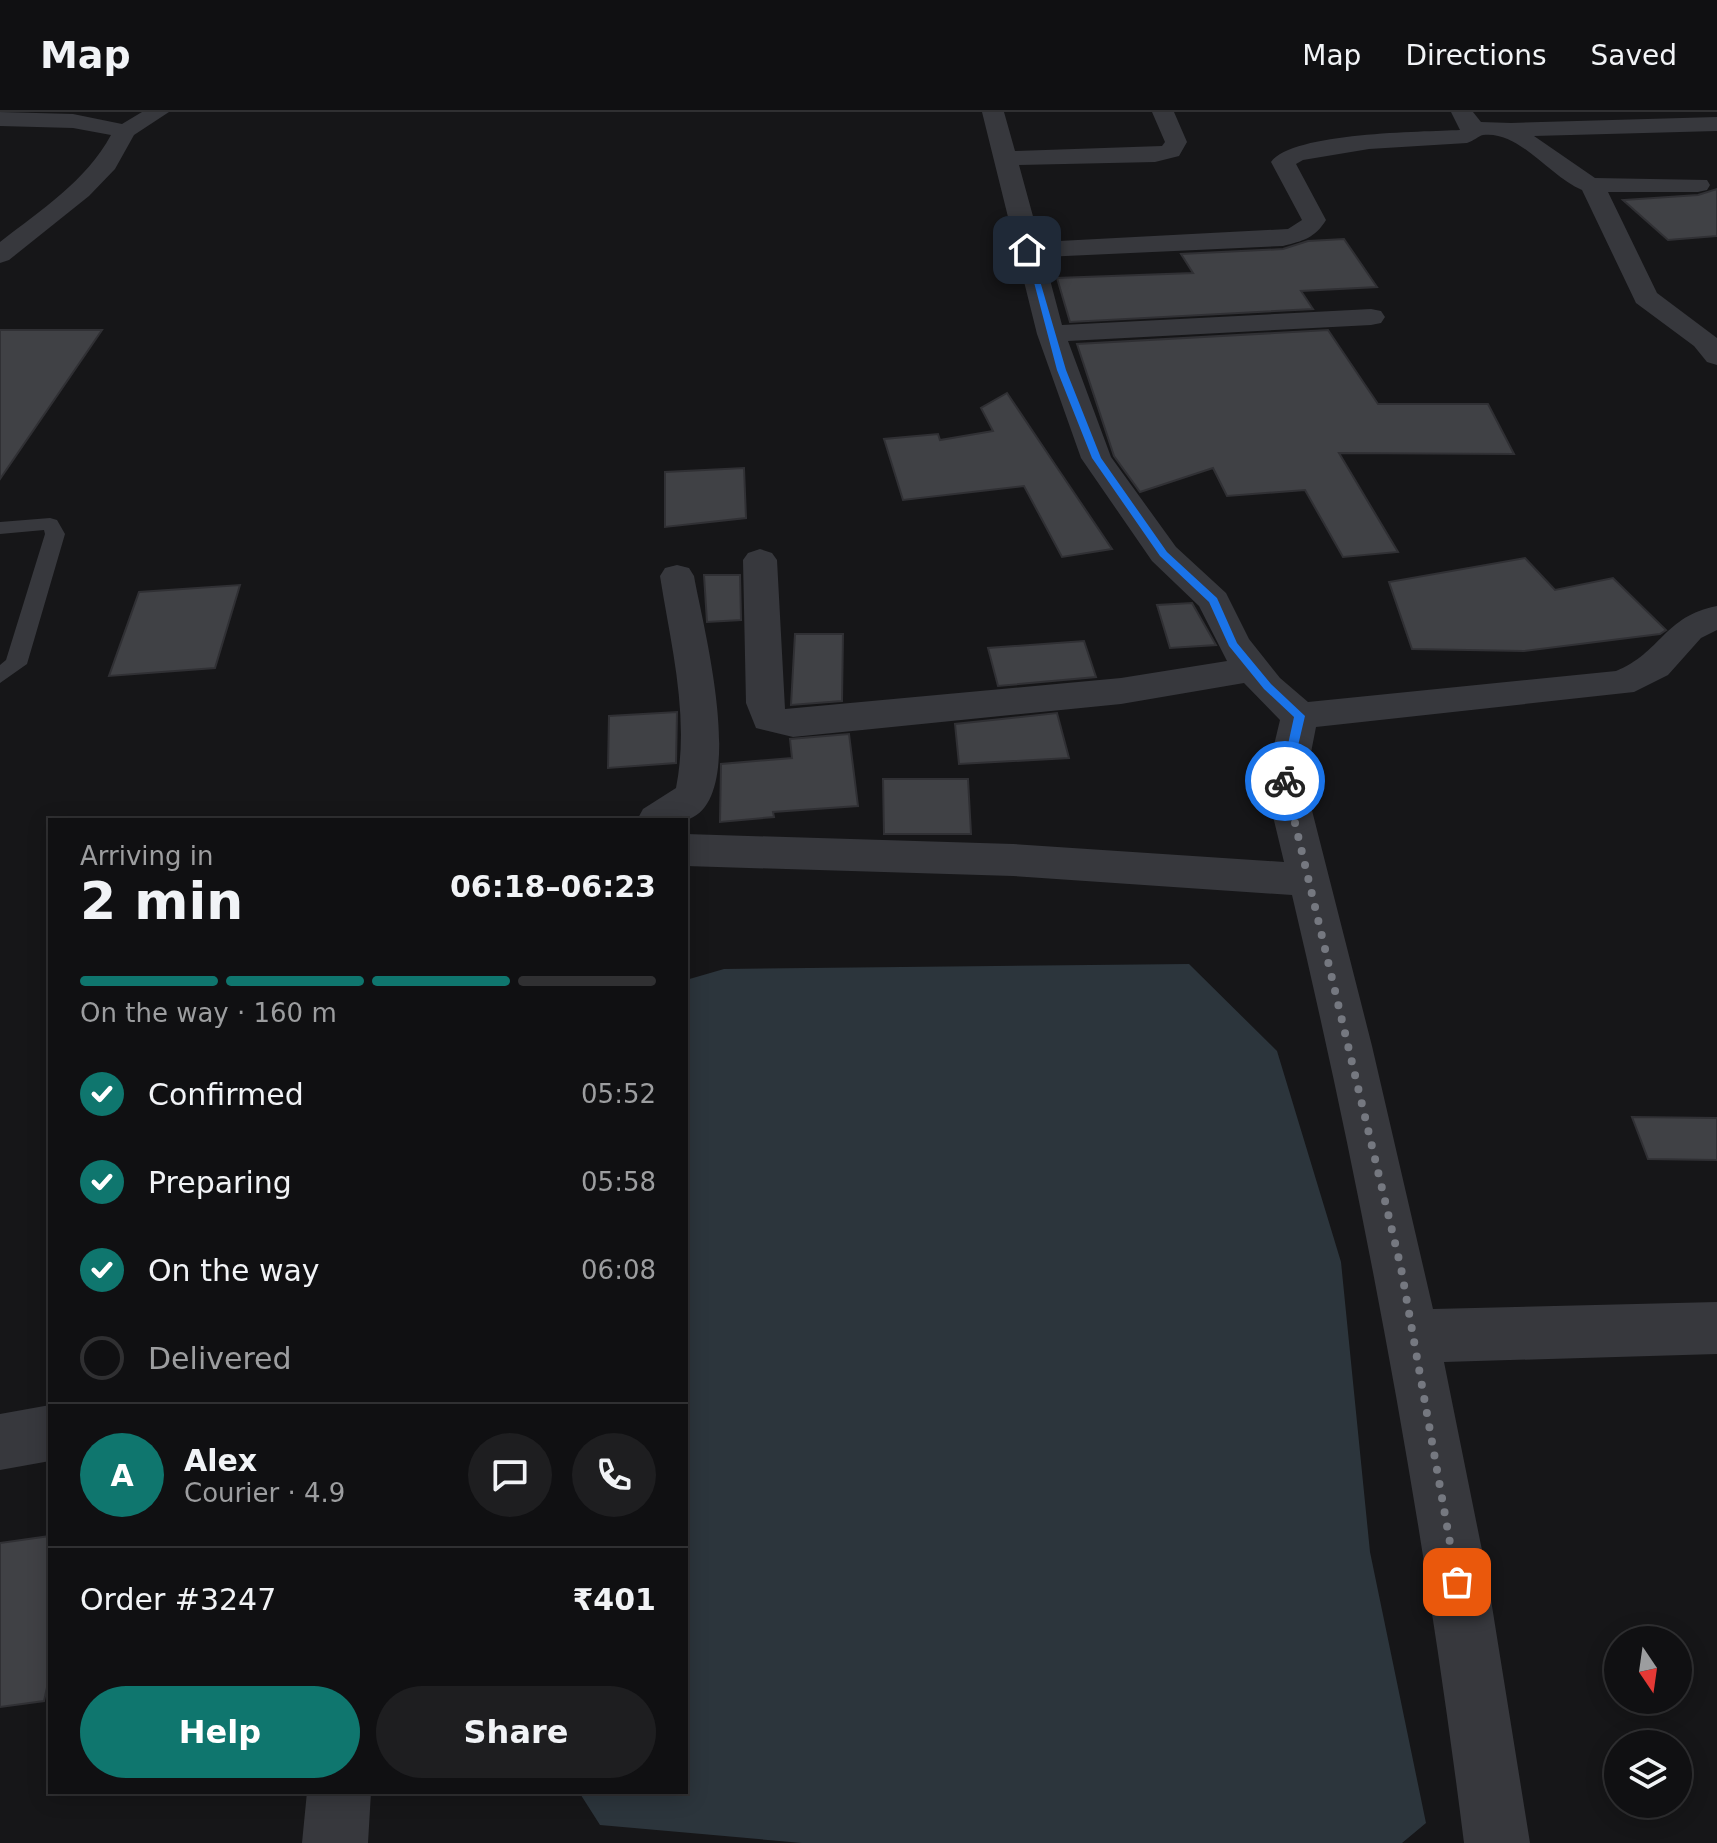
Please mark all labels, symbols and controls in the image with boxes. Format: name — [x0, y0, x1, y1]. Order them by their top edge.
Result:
text: Map — [40, 33, 131, 77]
text: Map — [1302, 39, 1361, 72]
text: Directions — [1405, 39, 1546, 72]
text: Saved — [1590, 39, 1677, 72]
pin — [993, 216, 1061, 284]
icon: home — [1005, 228, 1049, 272]
courier — [1245, 741, 1325, 821]
icon: bike — [1263, 759, 1307, 803]
text: Arriving in — [80, 841, 214, 871]
text: 06:18–06:23 — [450, 869, 656, 904]
text: 2 min — [80, 871, 243, 931]
text: On the way · 160 m — [80, 998, 337, 1028]
icon: check — [80, 1072, 124, 1116]
text: Confirmed — [148, 1077, 304, 1112]
text: 05:52 — [581, 1079, 656, 1109]
icon: check — [80, 1160, 124, 1204]
text: Preparing — [148, 1165, 292, 1200]
text: 05:58 — [581, 1167, 656, 1197]
icon: check — [80, 1248, 124, 1292]
text: On the way — [148, 1253, 320, 1288]
text: 06:08 — [581, 1255, 656, 1285]
text: Delivered — [148, 1341, 292, 1376]
button: chat — [468, 1433, 552, 1517]
button: phone — [572, 1433, 656, 1517]
text: Alex — [184, 1443, 257, 1478]
text: A — [110, 1458, 134, 1493]
text: Courier · 4.9 — [184, 1478, 345, 1508]
pin — [1423, 1548, 1491, 1616]
icon: bag — [1435, 1560, 1479, 1604]
text: Order #3247 — [80, 1582, 276, 1617]
text: ₹401 — [573, 1582, 656, 1617]
north arrow — [1604, 1626, 1692, 1714]
map controls — [1604, 1626, 1692, 1818]
button: Help — [80, 1686, 360, 1778]
button: Share — [376, 1686, 656, 1778]
button: layers — [1604, 1730, 1692, 1818]

